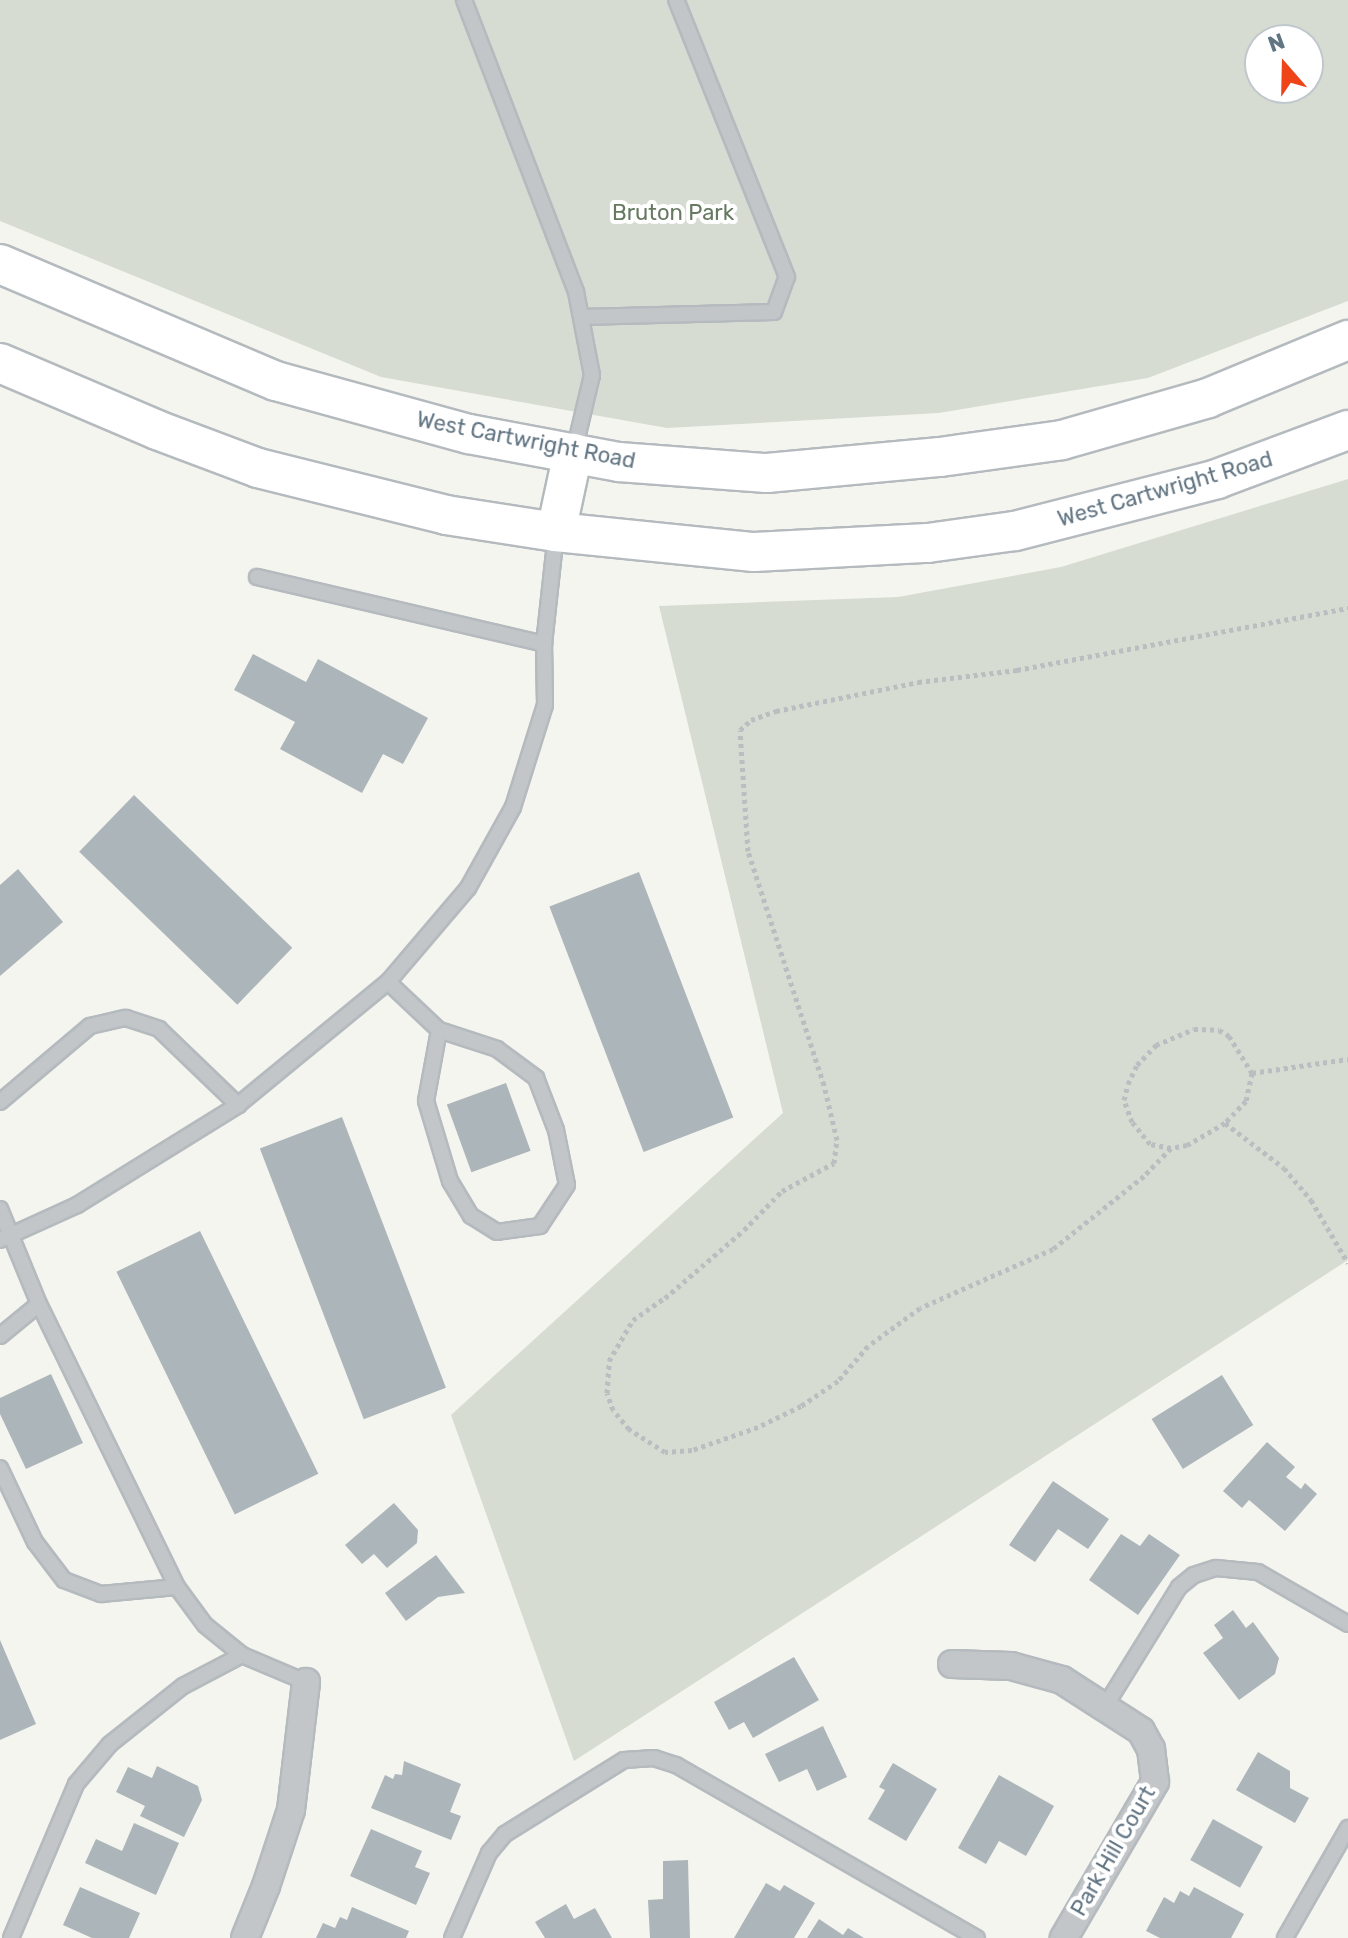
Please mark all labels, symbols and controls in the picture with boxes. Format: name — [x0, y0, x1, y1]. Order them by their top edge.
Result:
north arrow — [1244, 24, 1324, 104]
text: N — [1264, 27, 1288, 58]
park label: Bruton Park — [612, 200, 734, 226]
street label: West Cartwright Road — [414, 406, 638, 474]
street label: West Cartwright Road — [1055, 446, 1275, 532]
street label: Park Hill Court — [1065, 1781, 1161, 1921]

